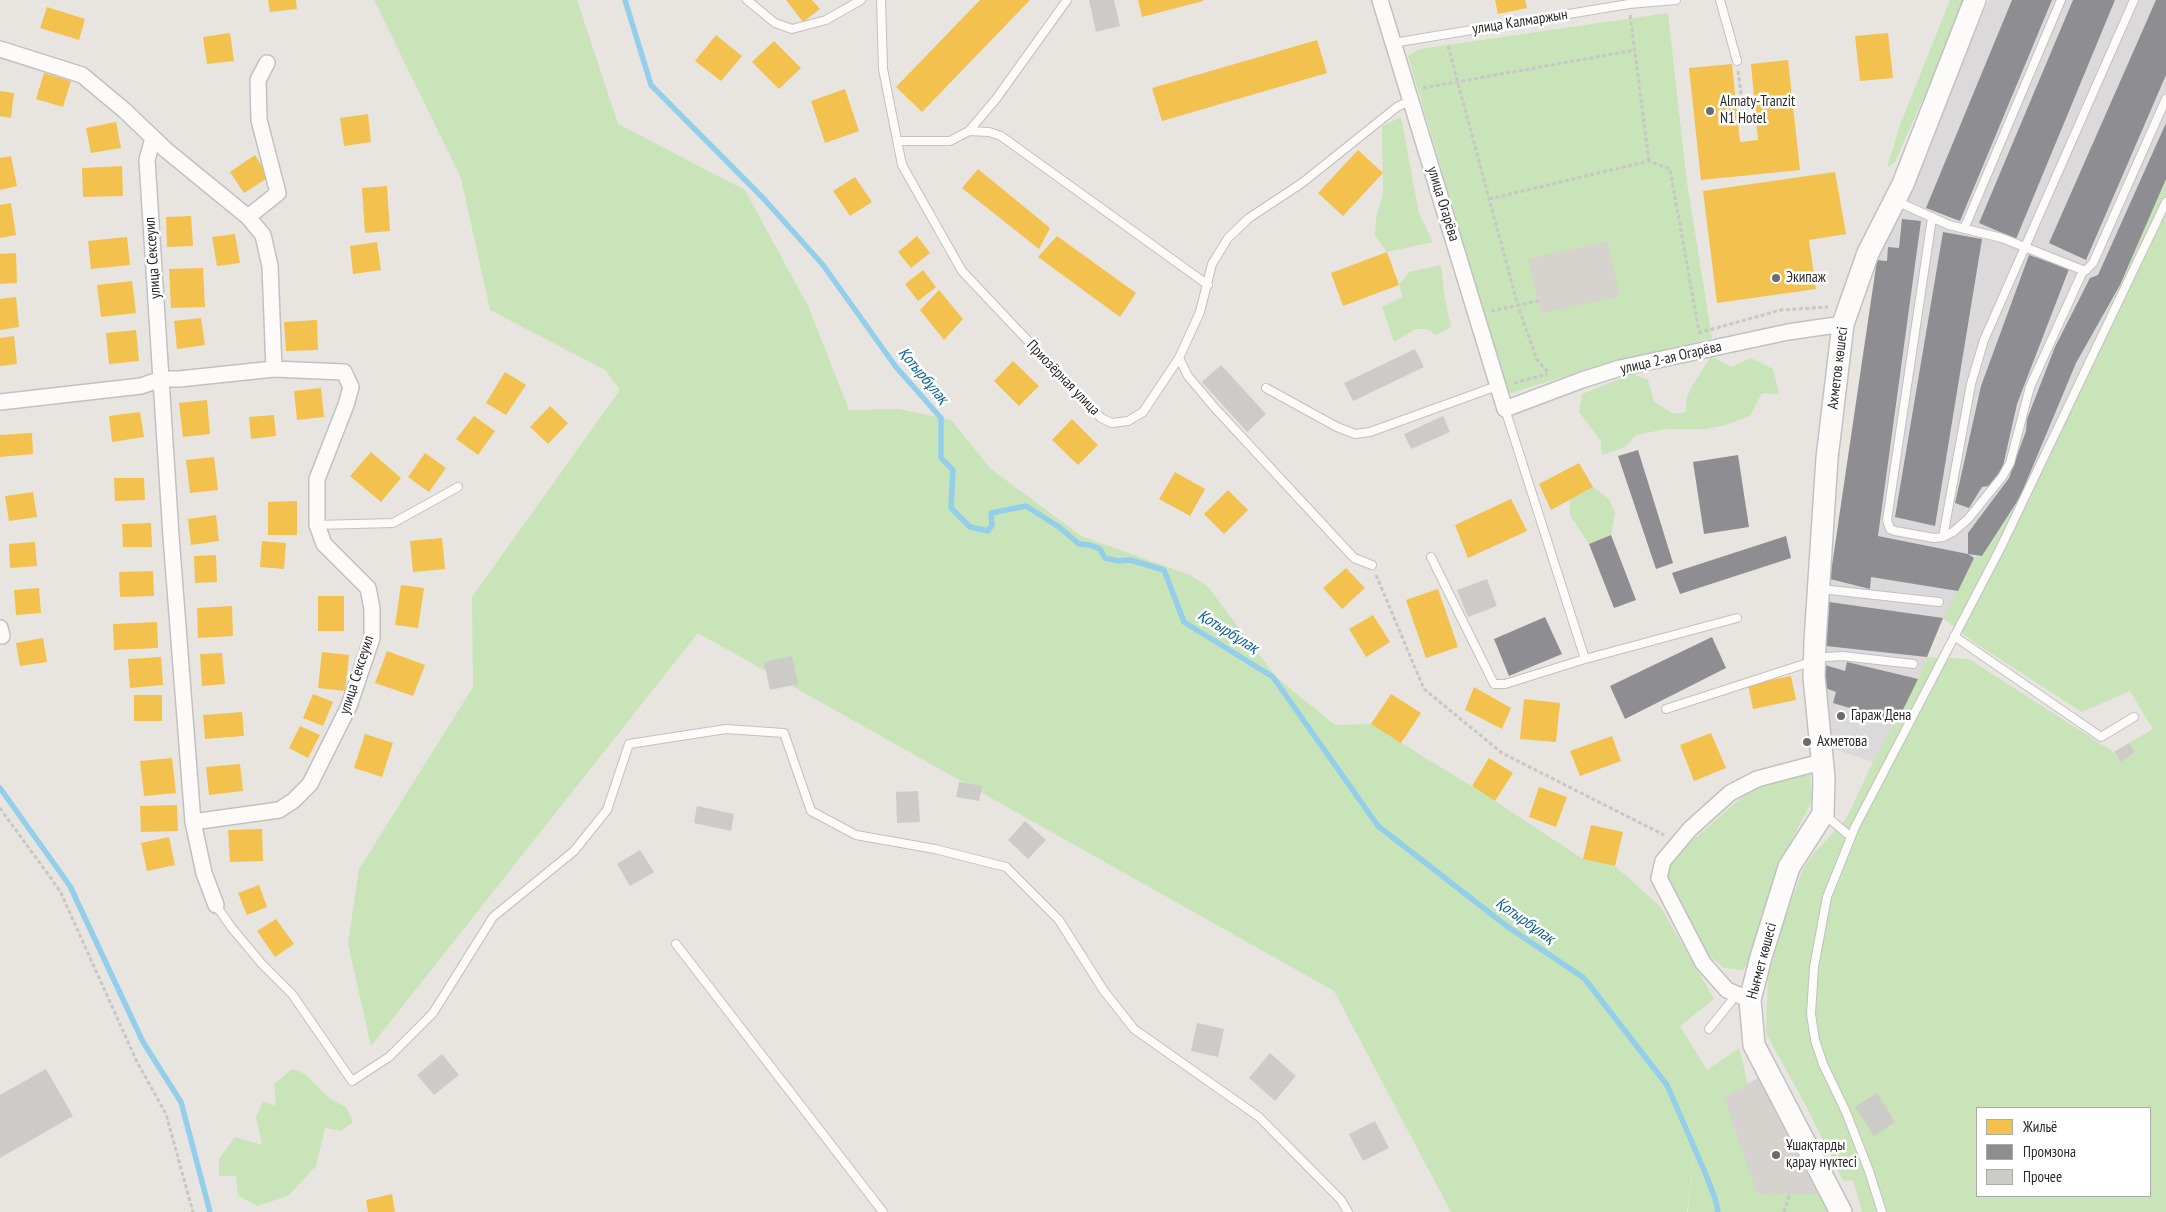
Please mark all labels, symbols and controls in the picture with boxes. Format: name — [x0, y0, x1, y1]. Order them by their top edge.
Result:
street label: улица Калмаржын — [1471, 6, 1569, 38]
place label: Almaty-Tranzit N1 Hotel — [1720, 93, 1795, 128]
marker: Almaty-Tranzit N1 Hotel — [1704, 105, 1716, 117]
street label: улица Огарёва — [1423, 164, 1463, 244]
street label: улица Сексеуил — [141, 217, 165, 299]
place label: Экипаж — [1786, 269, 1826, 287]
marker: Экипаж — [1770, 272, 1782, 284]
street label: Ахметов көшесі — [1824, 326, 1852, 410]
street label: Приозёрная улица — [1023, 337, 1103, 419]
street label: улица 2-ая Огарёва — [1619, 338, 1723, 378]
water label: Қотырбұлақ — [894, 344, 952, 408]
water label: Қотырбұлақ — [1194, 606, 1262, 658]
street label: улица Сексеуил — [336, 633, 378, 717]
place label: Гараж Дена — [1851, 707, 1911, 725]
marker: Гараж Дена — [1835, 710, 1847, 722]
place label: Ахметова — [1817, 733, 1867, 751]
marker: Ахметова — [1801, 736, 1813, 748]
water label: Қотырбұлақ — [1492, 894, 1558, 948]
street label: Нығмет көшесі — [1743, 921, 1781, 1001]
legend — [1976, 1107, 2151, 1197]
text: Жильё — [2023, 1117, 2057, 1136]
place label: Ұшақтарды қарау нүктесі — [1786, 1137, 1857, 1172]
text: Промзона — [2023, 1142, 2076, 1161]
marker: Ұшақтарды қарау нүктесі — [1770, 1149, 1782, 1161]
text: Прочее — [2023, 1167, 2062, 1186]

